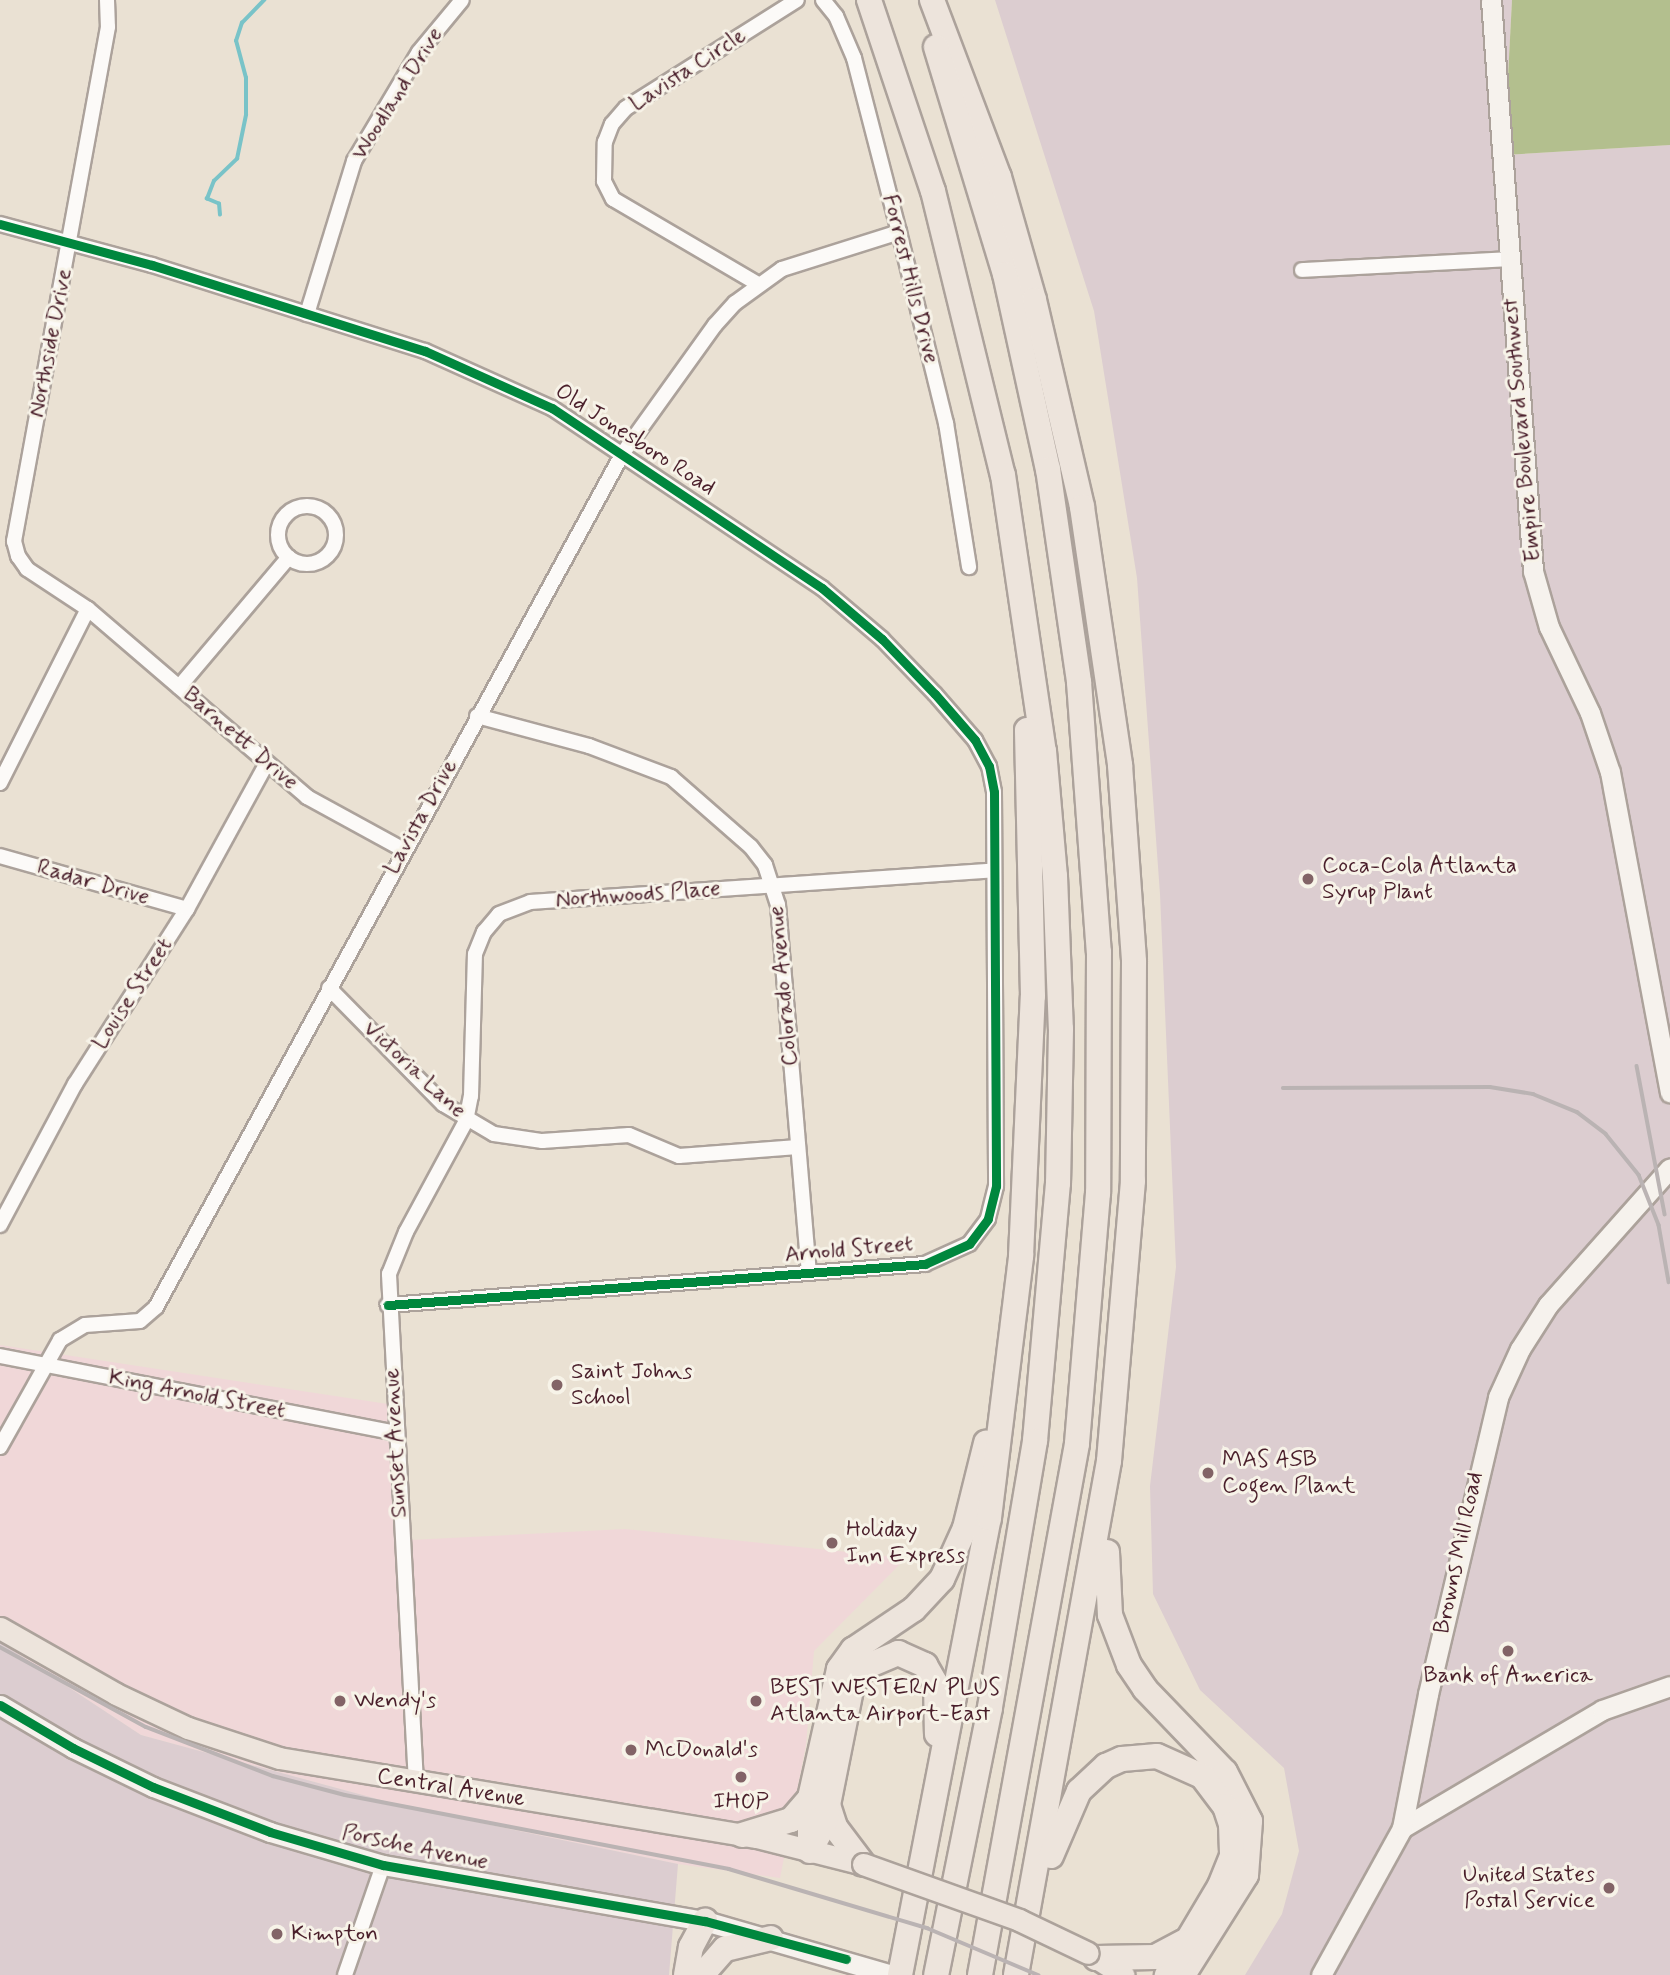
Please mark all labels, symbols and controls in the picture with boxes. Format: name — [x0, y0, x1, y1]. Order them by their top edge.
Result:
street label: Lavista Circle — [625, 22, 751, 118]
street label: Woodland Drive — [347, 23, 449, 165]
street label: Forrest Hills Drive — [876, 192, 944, 366]
street label: Northside Drive — [23, 268, 79, 418]
street label: Empire Boulevard Southwest — [1497, 297, 1547, 563]
street label: Old Jonesboro Road — [550, 378, 720, 502]
street label: Barnett Drive — [177, 681, 303, 797]
street label: Lavista Drive — [378, 755, 464, 879]
place label: Coca-Cola Atlanta Syrup Plant — [1322, 852, 1519, 906]
street label: Radar Drive — [34, 854, 152, 912]
marker: Coca-Cola Atlanta Syrup Plant — [1300, 871, 1316, 887]
street label: Northwoods Place — [555, 875, 721, 915]
street label: Colorado Avenue — [763, 903, 805, 1069]
street label: Louise Street — [86, 931, 180, 1057]
street label: Victoria Lane — [357, 1015, 471, 1125]
street label: Arnold Street — [782, 1230, 916, 1270]
place label: Saint Johns School — [571, 1358, 692, 1412]
street label: King Arnold Street — [104, 1364, 290, 1426]
street label: Sunset Avenue — [378, 1369, 414, 1517]
marker: Saint Johns School — [549, 1377, 565, 1393]
place label: MAS ASB Cogen Plant — [1222, 1446, 1356, 1500]
marker: MAS ASB Cogen Plant — [1200, 1465, 1216, 1481]
street label: Browns Mill Road — [1428, 1469, 1490, 1637]
place label: Holiday Inn Express — [846, 1516, 967, 1570]
marker: Holiday Inn Express — [824, 1535, 840, 1551]
marker: Bank of America — [1500, 1643, 1516, 1659]
place label: Bank of America — [1427, 1662, 1589, 1690]
place label: BEST WESTERN PLUS Atlanta Airport-East — [770, 1674, 998, 1728]
place label: Wendy's — [354, 1687, 436, 1715]
marker: Wendy's — [332, 1693, 348, 1709]
marker: BEST WESTERN PLUS Atlanta Airport-East — [748, 1693, 764, 1709]
place label: McDonald's — [645, 1736, 758, 1764]
marker: McDonald's — [623, 1742, 639, 1758]
street label: Central Avenue — [372, 1762, 530, 1814]
marker: IHOP — [733, 1769, 749, 1785]
place label: IHOP — [713, 1788, 769, 1816]
street label: Porsche Avenue — [338, 1819, 492, 1877]
place label: United States Postal Service — [1463, 1861, 1595, 1915]
marker: United States Postal Service — [1601, 1880, 1617, 1896]
place label: Kimpton — [291, 1920, 378, 1948]
marker: Kimpton — [269, 1926, 285, 1942]

